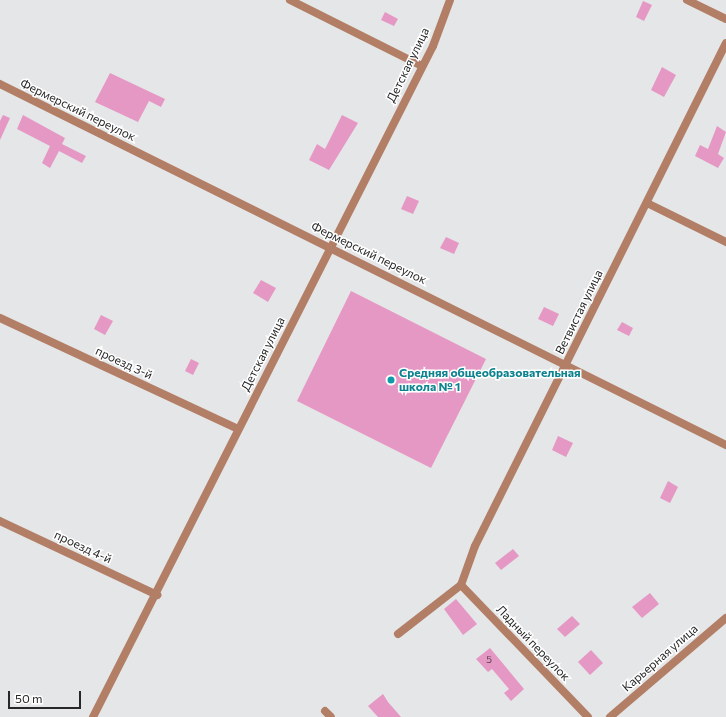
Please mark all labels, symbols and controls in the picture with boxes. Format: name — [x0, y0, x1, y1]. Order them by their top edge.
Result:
street label: Детская улица — [384, 25, 432, 105]
street label: Фермерский переулок — [18, 76, 138, 144]
street label: Фермерский переулок — [309, 219, 429, 287]
street label: Ветвистая улица — [552, 267, 606, 357]
street label: Детская улица — [238, 315, 288, 393]
street label: проезд 3-й — [93, 344, 155, 382]
place label: Средняя общеобразовательная школа № 1 — [399, 366, 581, 394]
marker: Средняя общеобразовательная школа № 1 — [386, 375, 396, 385]
street label: проезд 4-й — [52, 527, 114, 567]
street label: Ладный переулок — [493, 602, 573, 684]
street label: Карьерная улица — [619, 621, 701, 695]
house number: 5 — [486, 654, 492, 666]
scale bar — [10, 683, 83, 709]
text: 50 m — [15, 691, 43, 705]

